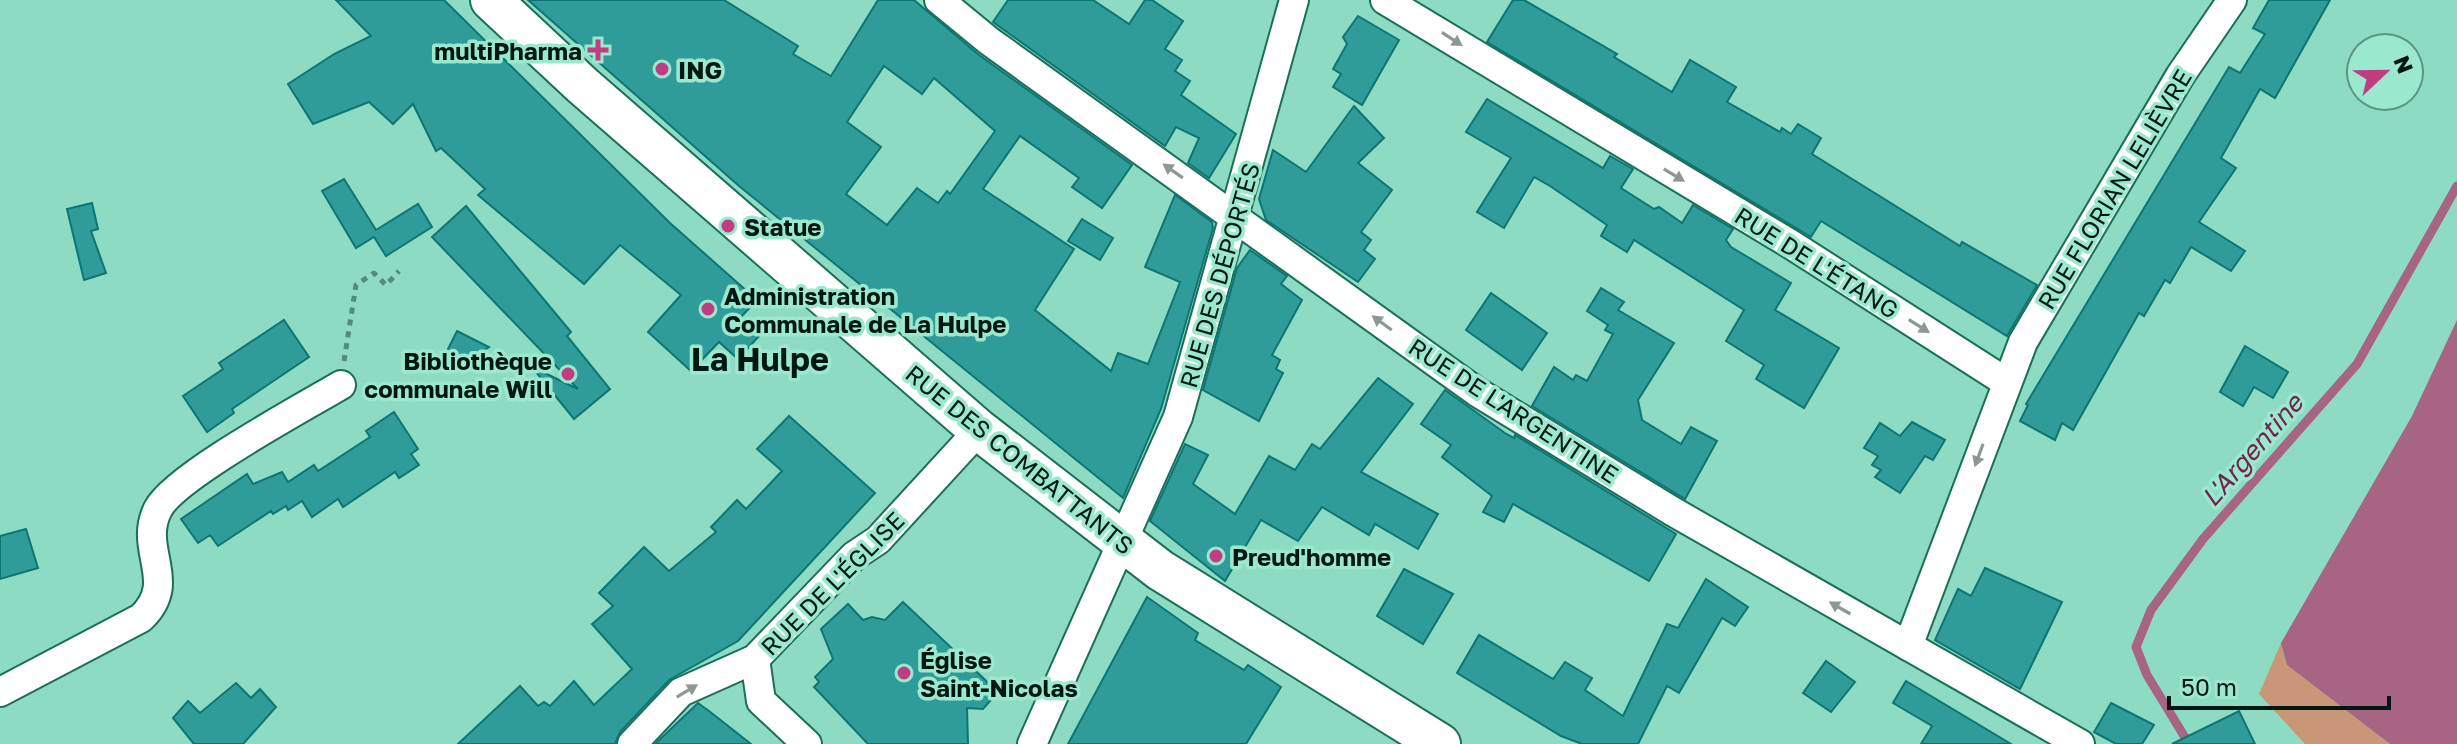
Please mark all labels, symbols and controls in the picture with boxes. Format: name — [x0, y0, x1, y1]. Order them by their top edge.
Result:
one-way arrow — [1441, 31, 1463, 46]
north arrow — [2345, 32, 2425, 112]
place label: multiPharma — [434, 36, 582, 65]
marker: multiPharma — [589, 41, 607, 59]
text: N — [2388, 52, 2420, 77]
place label: ING — [678, 55, 722, 84]
marker: ING — [653, 60, 671, 78]
street label: RUE FLORIAN LELIÈVRE — [2031, 64, 2197, 314]
street label: RUE DES DÉPORTÉS — [1173, 159, 1265, 391]
one-way arrow — [1162, 164, 1183, 179]
one-way arrow — [1663, 168, 1685, 182]
street label: RUE DE L'ÉTANG — [1730, 200, 1904, 324]
place label: Statue — [744, 212, 821, 241]
marker: Statue — [719, 217, 737, 235]
place label: Administration Communale de La Hulpe — [724, 281, 1006, 338]
marker: Administration Communale de La Hulpe — [699, 300, 717, 318]
one-way arrow — [1371, 316, 1392, 331]
one-way arrow — [1908, 318, 1930, 332]
street label: RUE DE L'ARGENTINE — [1404, 331, 1624, 489]
district label: La Hulpe — [691, 340, 829, 378]
place label: Bibliothèque communale Will — [364, 346, 552, 403]
street label: RUE DES COMBATTANTS — [900, 358, 1140, 560]
marker: Bibliothèque communale Will — [559, 365, 577, 383]
water label: L'Argentine — [2195, 386, 2310, 512]
one-way arrow — [1973, 443, 1985, 467]
street label: RUE DE L'ÉGLISE — [754, 505, 910, 661]
place label: Preud'homme — [1232, 542, 1391, 571]
marker: Preud'homme — [1207, 547, 1225, 565]
one-way arrow — [1829, 601, 1851, 615]
place label: Église Saint-Nicolas — [920, 645, 1078, 702]
scale bar — [2169, 660, 2389, 710]
marker: Église Saint-Nicolas — [895, 664, 913, 682]
text: 50 m — [2181, 672, 2237, 701]
one-way arrow — [676, 684, 697, 699]

